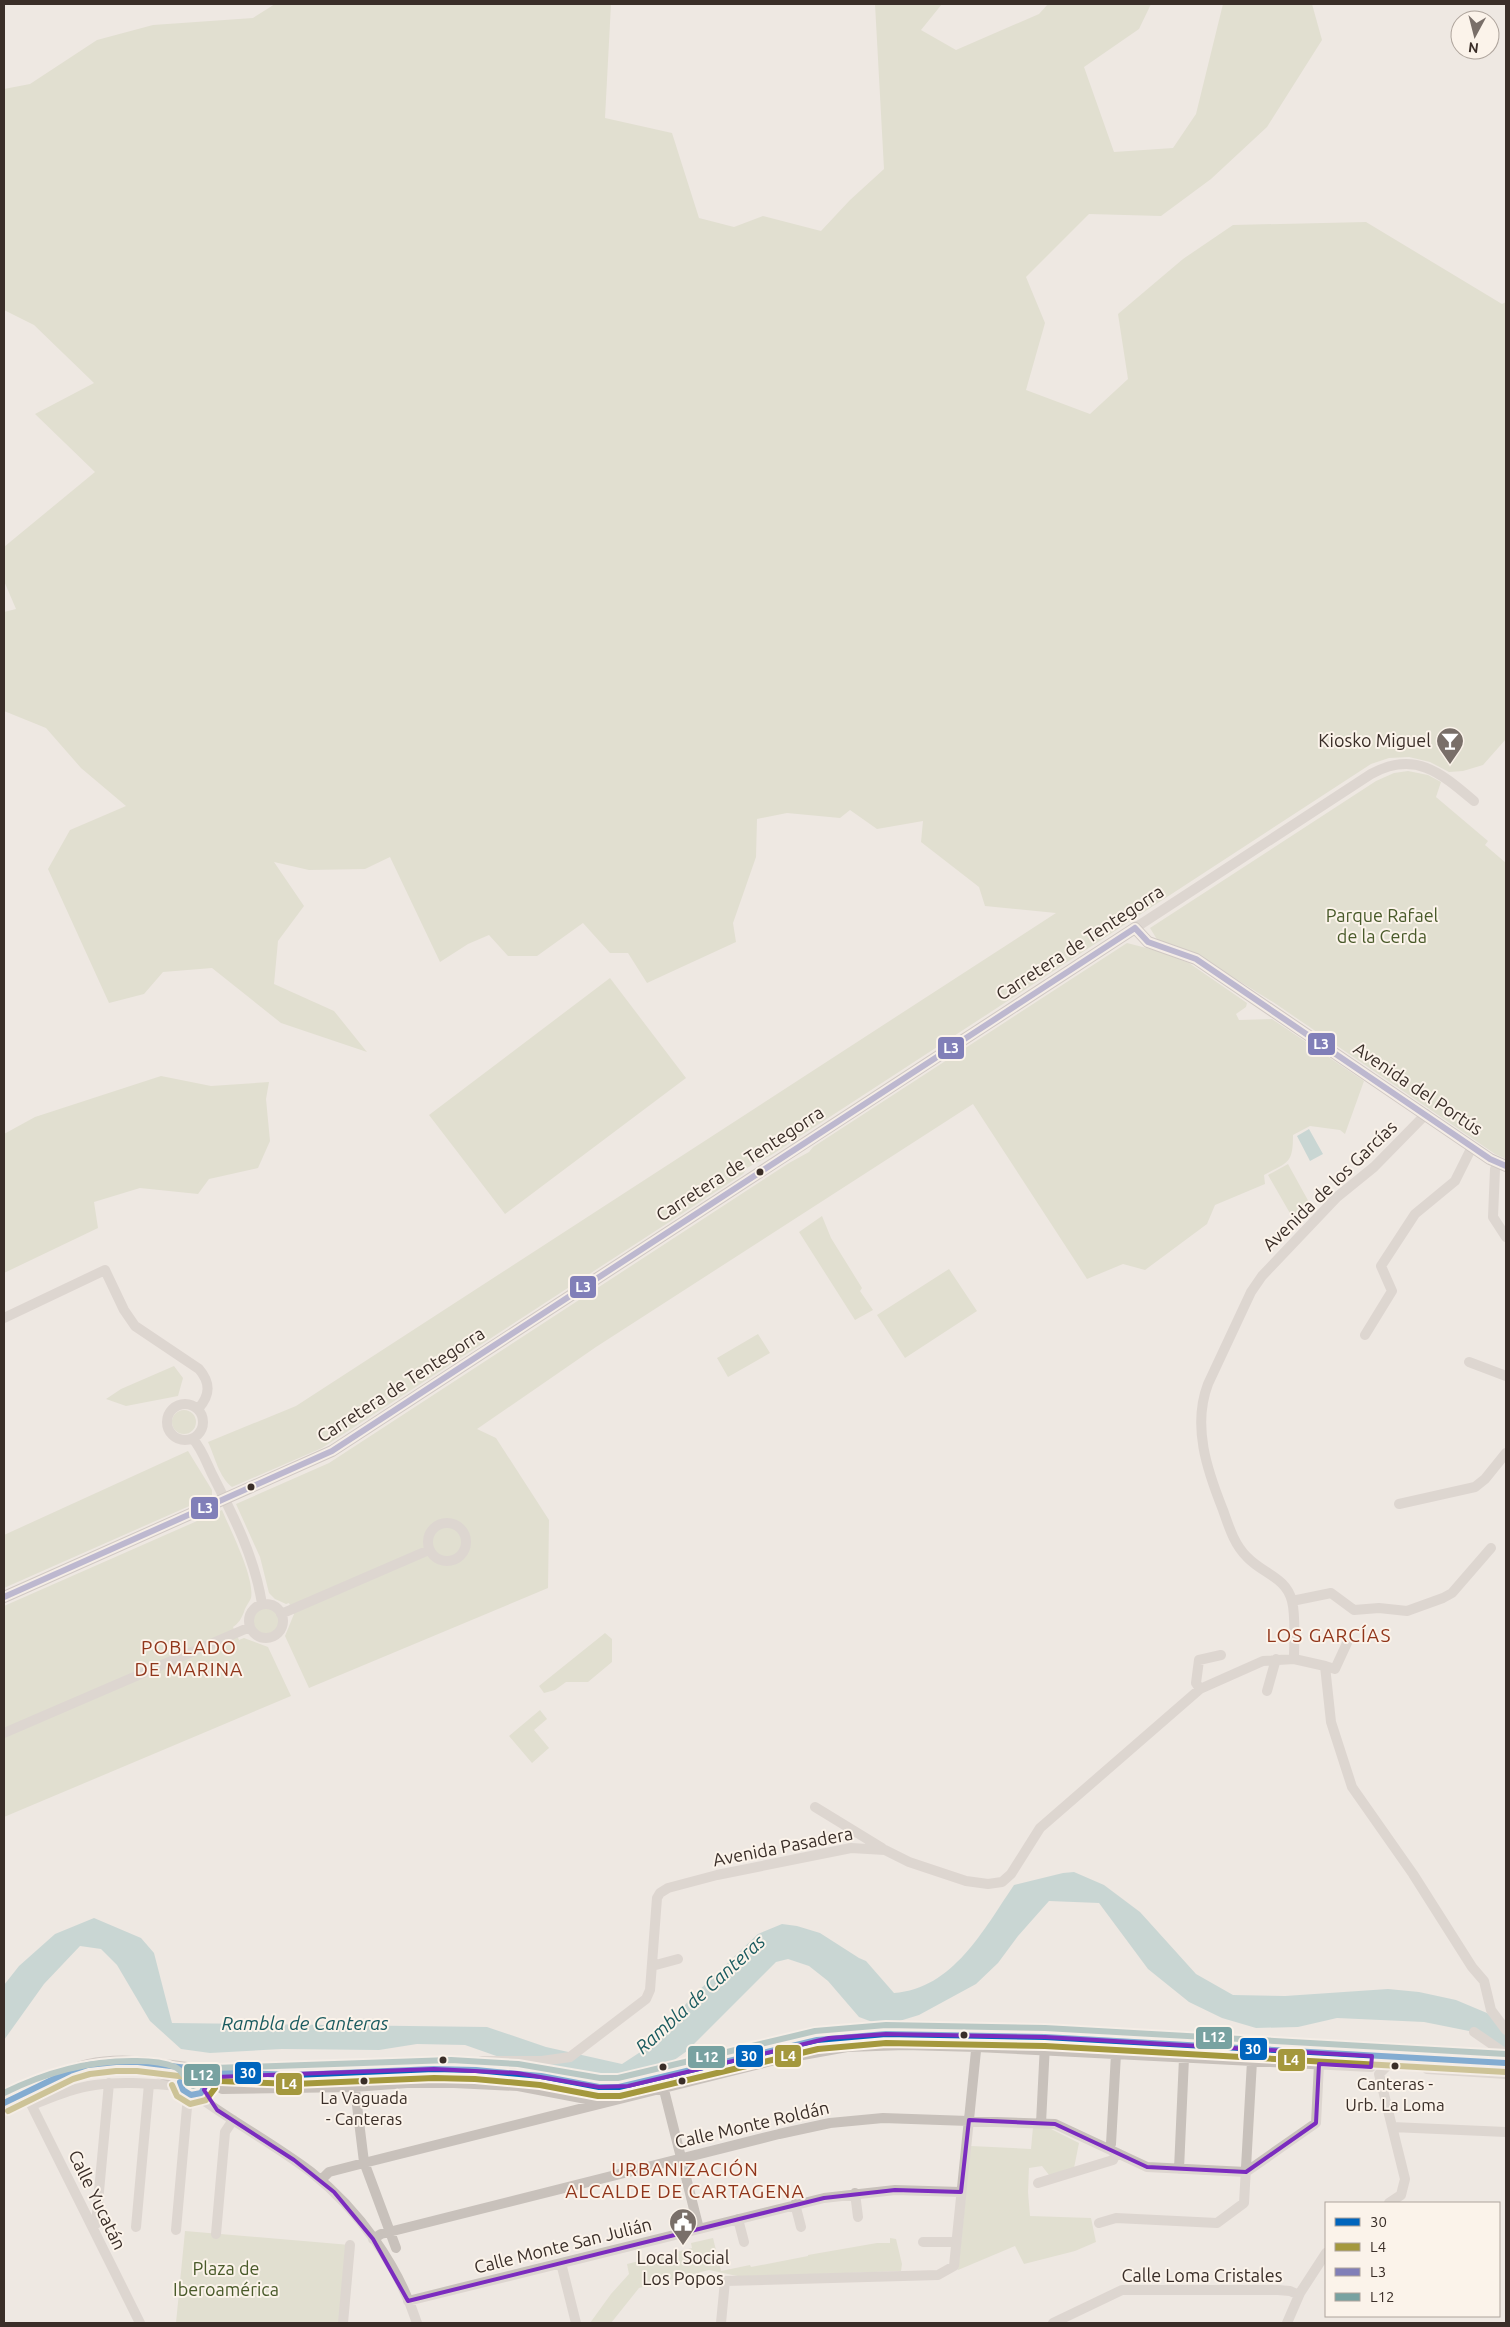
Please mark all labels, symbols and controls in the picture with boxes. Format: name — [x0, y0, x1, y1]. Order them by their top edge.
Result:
north arrow — [1450, 10, 1500, 60]
text: N — [1467, 39, 1480, 56]
bar icon: Kiosko Miguel — [1435, 726, 1465, 765]
place label: Kiosko Miguel — [1318, 730, 1431, 750]
street label: Carretera de Tentegorra — [992, 880, 1167, 1004]
park label: Parque Rafael de la Cerda — [1326, 905, 1439, 946]
line badge: L3 — [1307, 1032, 1336, 1056]
line badge: L3 — [937, 1036, 965, 1060]
text: L3 — [1313, 1036, 1329, 1052]
street label: Avenida del Portús — [1350, 1038, 1487, 1139]
text: L3 — [943, 1040, 959, 1056]
street label: Carretera de Tentegorra — [652, 1101, 827, 1225]
street label: Avenida de los Garcías — [1258, 1116, 1401, 1254]
unlabelled marker — [755, 1167, 765, 1177]
line badge: L3 — [569, 1275, 597, 1299]
text: L3 — [575, 1279, 591, 1295]
street label: Carretera de Tentegorra — [313, 1322, 488, 1446]
unlabelled marker — [246, 1482, 256, 1492]
line badge: L3 — [190, 1496, 219, 1520]
text: L3 — [197, 1500, 213, 1516]
district label: LOS GARCÍAS — [1267, 1624, 1391, 1646]
district label: POBLADO DE MARINA — [135, 1636, 243, 1680]
street label: Avenida Pasadera — [711, 1823, 854, 1869]
water label: Rambla de Canteras — [631, 1930, 769, 2058]
water label: Rambla de Canteras — [222, 2012, 388, 2034]
line badge: L12 — [1195, 2026, 1233, 2050]
text: L12 — [1202, 2029, 1226, 2045]
unlabelled marker — [959, 2030, 969, 2040]
line badge: 30 — [1239, 2037, 1268, 2061]
text: 30 — [1245, 2041, 1261, 2057]
line badge: 30 — [735, 2044, 764, 2068]
line badge: L4 — [774, 2044, 802, 2068]
line badge: L12 — [687, 2045, 726, 2069]
text: 30 — [741, 2048, 757, 2064]
text: L4 — [780, 2048, 796, 2064]
line badge: L4 — [1277, 2048, 1306, 2072]
text: L12 — [695, 2049, 719, 2065]
text: L4 — [1283, 2052, 1299, 2068]
unlabelled marker — [438, 2055, 448, 2065]
line badge: 30 — [234, 2061, 262, 2085]
marker: Canteras - Urb. La Loma — [1390, 2061, 1400, 2071]
unlabelled marker — [658, 2062, 668, 2072]
line badge: L12 — [183, 2063, 221, 2087]
text: 30 — [240, 2065, 256, 2081]
text: L12 — [190, 2067, 214, 2083]
line badge: L4 — [275, 2072, 303, 2096]
place label: Canteras - Urb. La Loma — [1345, 2074, 1445, 2114]
text: L4 — [281, 2076, 297, 2092]
marker: La Vaguada - Canteras — [359, 2076, 369, 2086]
unlabelled marker — [677, 2076, 687, 2086]
place label: La Vaguada - Canteras — [320, 2088, 408, 2128]
street label: Calle Monte Roldán — [673, 2097, 831, 2152]
street label: Calle Yucatán — [65, 2147, 131, 2253]
district label: URBANIZACIÓN ALCALDE DE CARTAGENA — [565, 2158, 805, 2202]
legend — [1325, 2202, 1500, 2317]
public building icon: Local Social Los Popos — [668, 2207, 698, 2246]
street label: Calle Monte San Julián — [472, 2213, 654, 2277]
text: 30 — [1370, 2213, 1387, 2230]
text: L4 — [1370, 2238, 1386, 2255]
place label: Local Social Los Popos — [637, 2247, 730, 2288]
park label: Plaza de Iberoamérica — [173, 2258, 279, 2299]
text: L3 — [1370, 2263, 1386, 2280]
street label: Calle Loma Cristales — [1121, 2265, 1283, 2285]
text: L12 — [1370, 2288, 1395, 2305]

